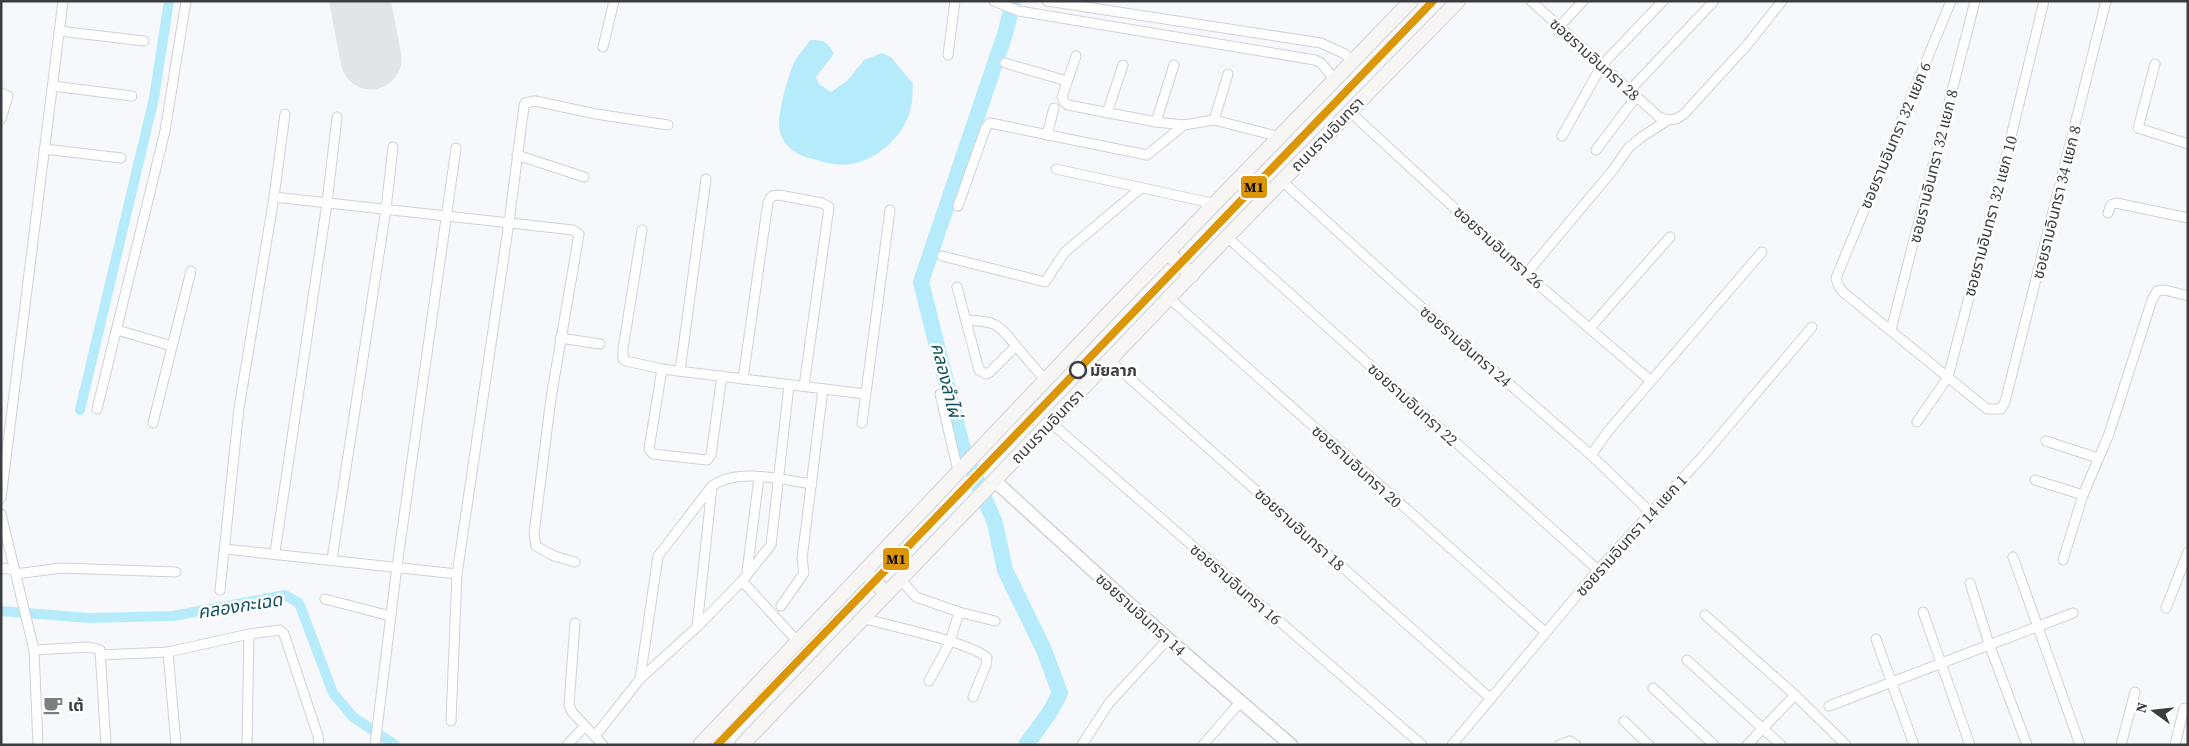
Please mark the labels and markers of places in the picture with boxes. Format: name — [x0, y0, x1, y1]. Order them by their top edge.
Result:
place label: มัยลาภ — [1090, 359, 1137, 381]
marker: มัยลาภ — [1069, 361, 1087, 379]
cafe icon: เต้ — [42, 694, 64, 716]
place label: เต้ — [68, 694, 84, 716]

